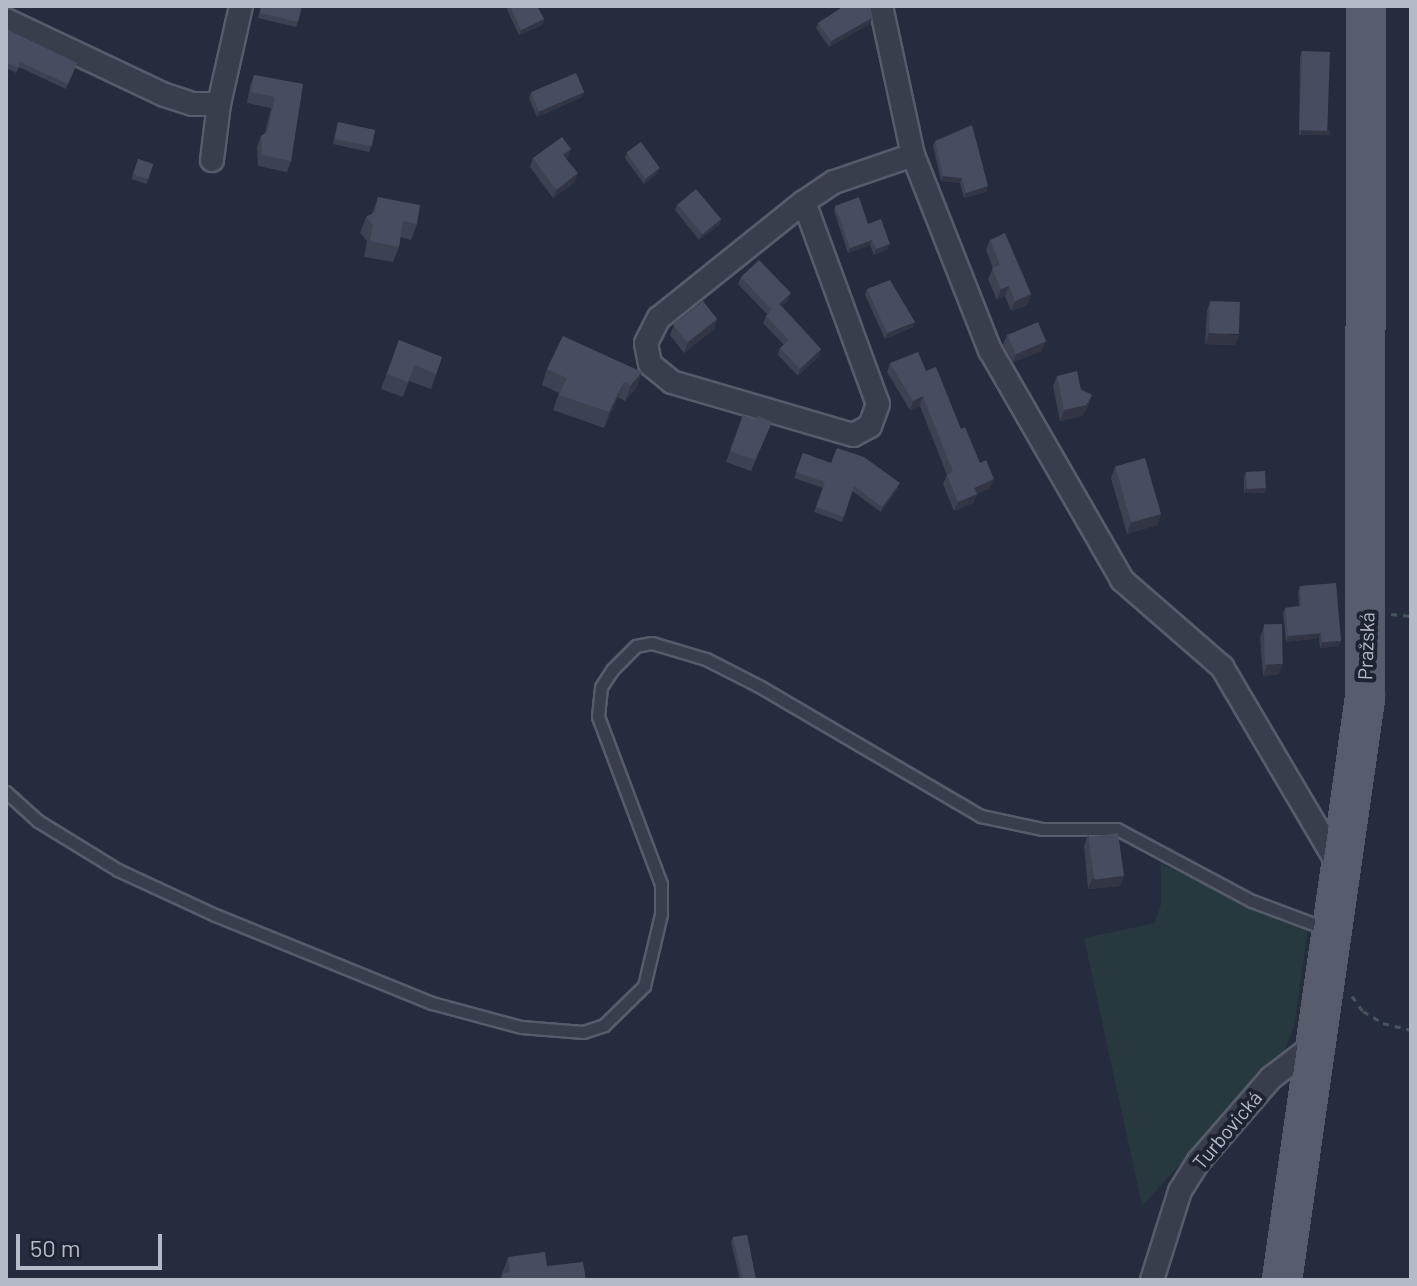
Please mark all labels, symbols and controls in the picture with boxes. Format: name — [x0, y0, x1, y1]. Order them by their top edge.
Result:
street label: Pražská — [1353, 612, 1379, 680]
street label: Turbovická — [1187, 1086, 1267, 1174]
scale bar — [20, 1218, 166, 1268]
text: 50 m — [30, 1233, 81, 1262]

